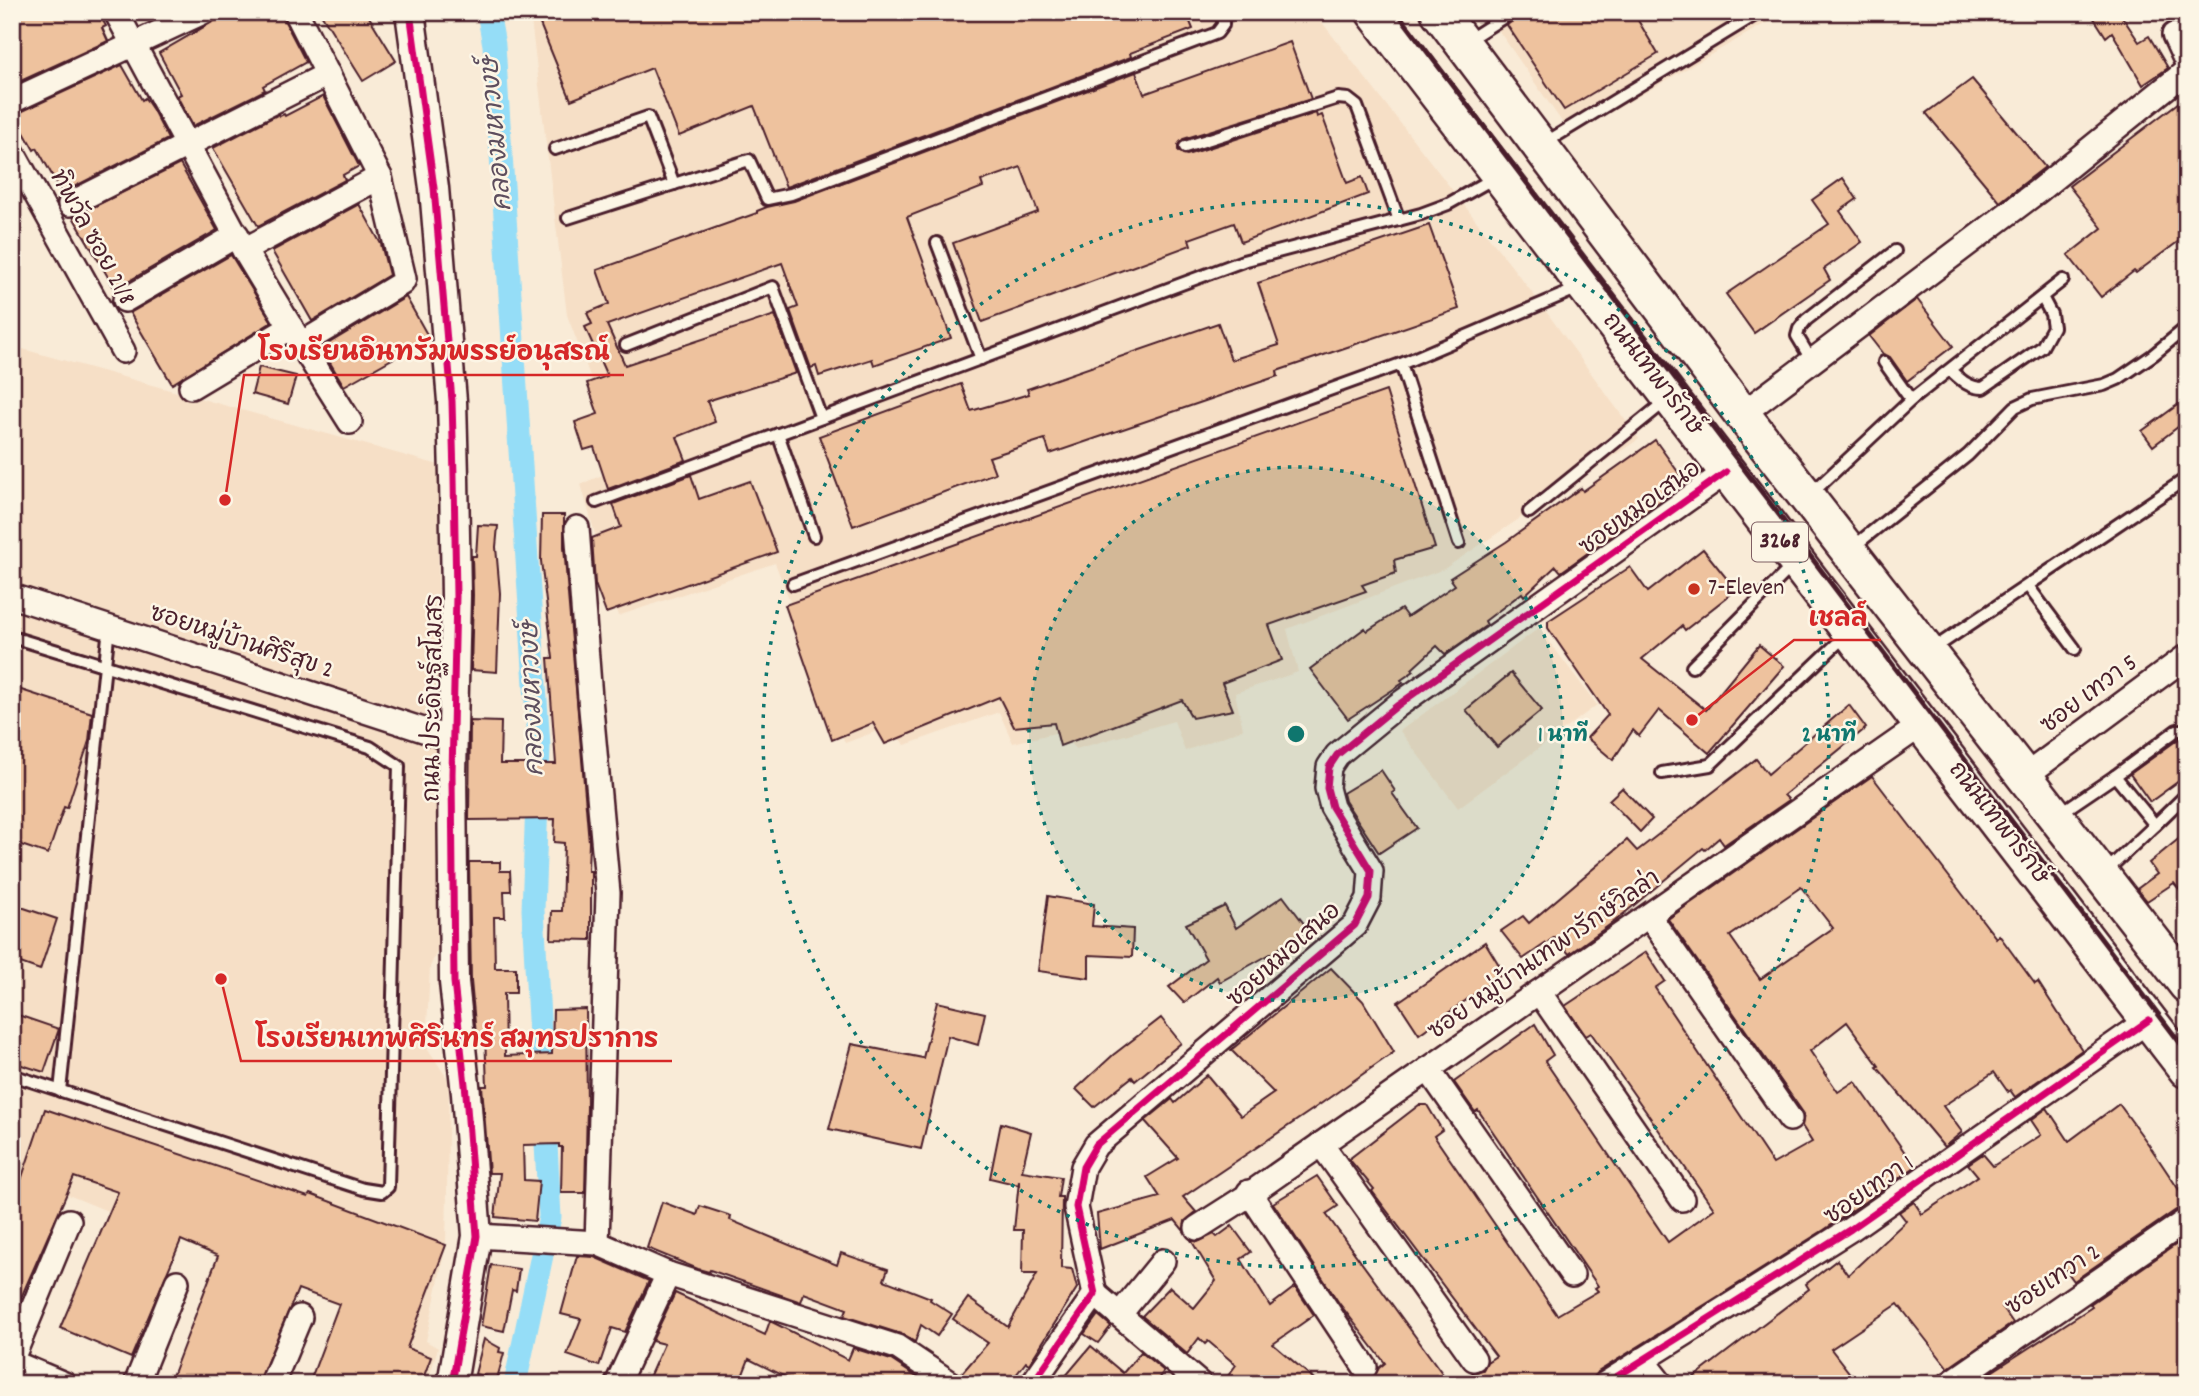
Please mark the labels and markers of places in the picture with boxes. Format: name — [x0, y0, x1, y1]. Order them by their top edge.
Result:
callout: โรงเรียนอินทรัมพรรย์อนุสรณ์ — [244, 328, 624, 375]
place label: 7-Eleven — [1708, 572, 1784, 606]
marker: 7-Eleven — [1686, 581, 1702, 597]
callout: เชลล์ — [1794, 593, 1881, 640]
centre of rings — [1284, 722, 1308, 746]
callout: โรงเรียนเทพศิรินทร์ สมุทรปราการ — [241, 1014, 672, 1061]

